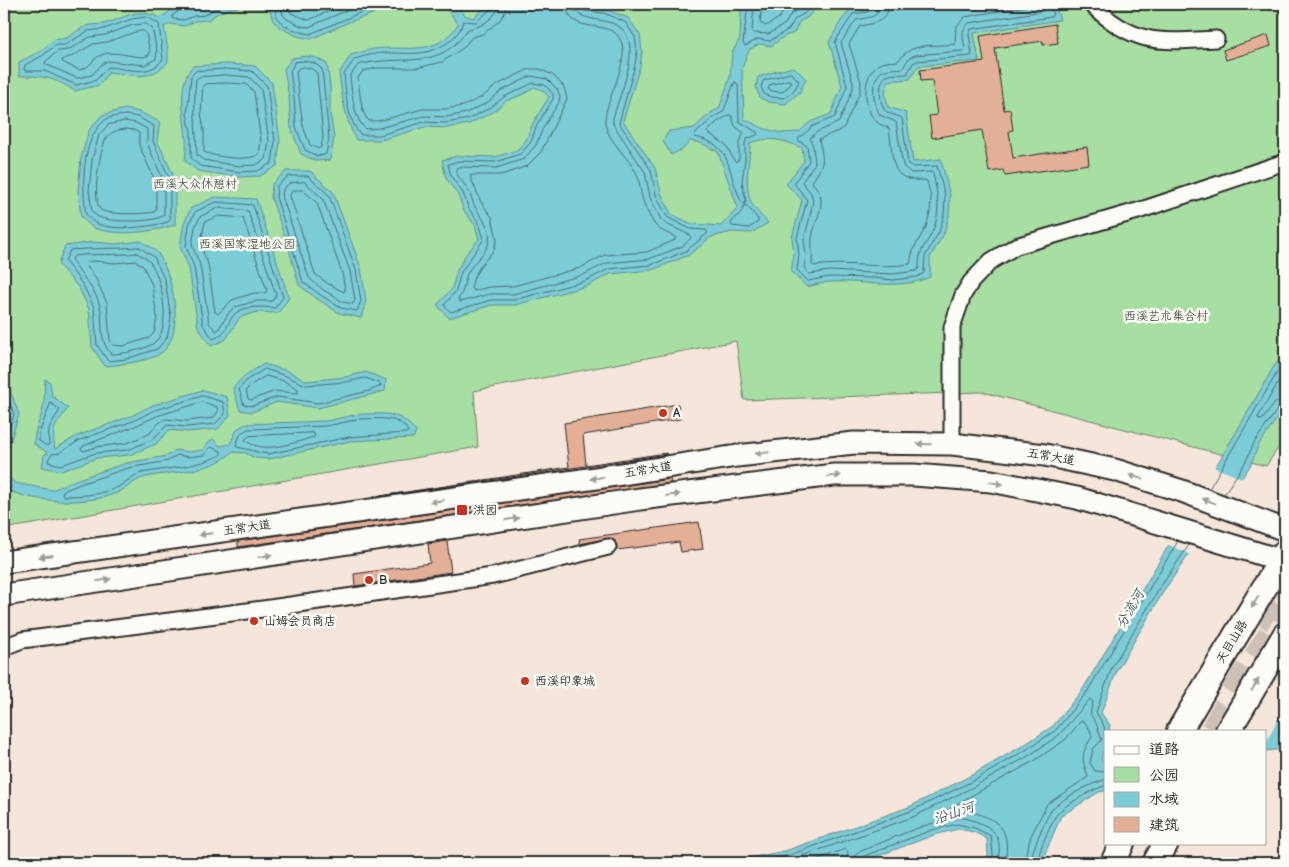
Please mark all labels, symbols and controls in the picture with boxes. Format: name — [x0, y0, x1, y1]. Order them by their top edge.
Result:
park label: 西溪大众休憩村 — [153, 177, 237, 192]
park label: 西溪国家湿地公园 — [199, 237, 295, 252]
park label: 西溪艺术集合村 — [1124, 309, 1208, 324]
place label: A — [673, 406, 681, 421]
marker: A — [657, 407, 669, 419]
one-way arrow — [916, 440, 932, 448]
street label: 五常大道 — [1026, 445, 1076, 469]
one-way arrow — [754, 449, 770, 457]
street label: 五常大道 — [623, 459, 673, 481]
one-way arrow — [827, 471, 843, 479]
one-way arrow — [1128, 472, 1143, 480]
one-way arrow — [589, 474, 605, 482]
one-way arrow — [989, 479, 1005, 487]
one-way arrow — [665, 491, 681, 499]
one-way arrow — [428, 497, 444, 505]
one-way arrow — [1201, 497, 1216, 504]
marker: 洪园 — [455, 503, 469, 517]
place label: 洪园 — [473, 503, 497, 518]
one-way arrow — [505, 514, 521, 522]
street label: 五常大道 — [222, 517, 272, 539]
one-way arrow — [198, 530, 214, 538]
one-way arrow — [257, 551, 273, 559]
one-way arrow — [37, 553, 53, 561]
place label: B — [379, 573, 387, 588]
marker: B — [363, 574, 375, 586]
one-way arrow — [96, 575, 112, 583]
water label: 分流河 — [1112, 585, 1149, 631]
one-way arrow — [1250, 596, 1259, 609]
place label: 山姆会员商店 — [264, 614, 336, 629]
marker: 山姆会员商店 — [248, 615, 260, 627]
street label: 天目山路 — [1213, 618, 1251, 666]
place label: 西溪印象城 — [535, 674, 595, 689]
marker: 西溪印象城 — [519, 675, 531, 687]
one-way arrow — [1251, 678, 1260, 691]
legend — [1104, 730, 1266, 844]
text: 道路 — [1149, 740, 1179, 759]
text: 公园 — [1149, 766, 1179, 785]
text: 水域 — [1149, 790, 1179, 809]
water label: 沿山河 — [931, 797, 979, 828]
text: 建筑 — [1149, 816, 1179, 835]

